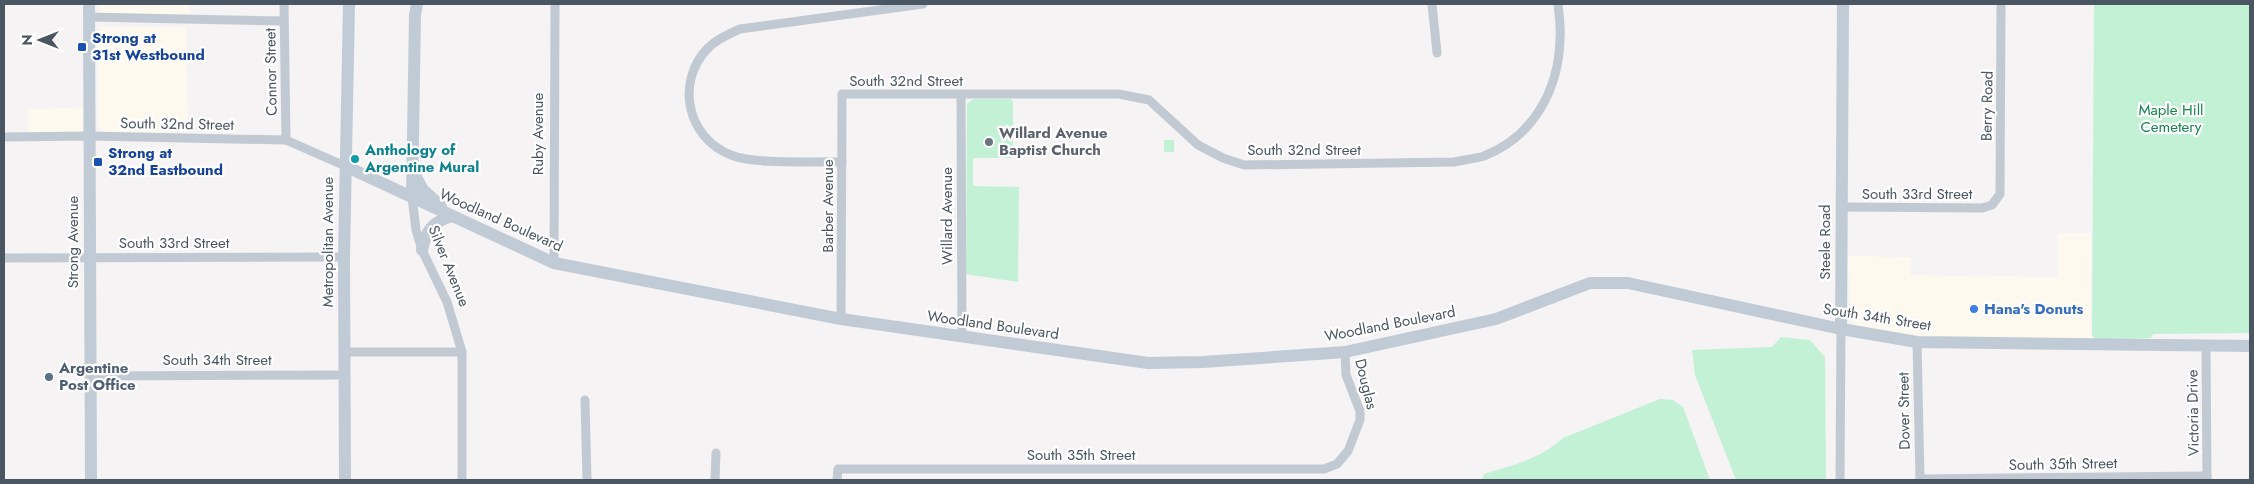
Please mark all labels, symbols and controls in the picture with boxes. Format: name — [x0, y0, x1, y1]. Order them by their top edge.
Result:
north arrow — [15, 15, 65, 65]
place label: Strong at 31st Westbound — [92, 27, 205, 66]
street label: Connor Street — [259, 27, 283, 116]
text: N — [17, 34, 37, 46]
marker: Strong at 31st Westbound — [76, 41, 88, 53]
street label: South 32nd Street — [849, 70, 963, 92]
street label: Berry Road — [1975, 71, 1999, 141]
street label: Ruby Avenue — [527, 93, 549, 175]
park label: Maple Hill Cemetery — [2138, 99, 2204, 138]
street label: South 32nd Street — [120, 112, 234, 136]
place label: Willard Avenue Baptist Church — [999, 122, 1108, 161]
marker: Willard Avenue Baptist Church — [983, 136, 995, 148]
place label: Anthology of Argentine Mural — [364, 139, 479, 178]
street label: South 32nd Street — [1247, 139, 1361, 161]
place label: Strong at 32nd Eastbound — [108, 142, 223, 181]
marker: Anthology of Argentine Mural — [349, 153, 361, 165]
marker: Strong at 32nd Eastbound — [92, 156, 104, 168]
street label: Barber Avenue — [817, 159, 839, 253]
street label: Willard Avenue — [936, 167, 958, 265]
street label: Metropolitan Avenue — [317, 176, 339, 307]
street label: Woodland Boulevard — [436, 183, 566, 257]
street label: South 33rd Street — [1862, 183, 1973, 205]
street label: Strong Avenue — [62, 195, 84, 288]
street label: Steele Road — [1814, 204, 1836, 280]
street label: Silver Avenue — [423, 222, 475, 310]
street label: South 33rd Street — [119, 232, 230, 254]
street label: South 34th Street — [1821, 298, 1933, 336]
place label: Hana's Donuts — [1984, 298, 2083, 320]
street label: Woodland Boulevard — [1323, 301, 1457, 347]
marker: Hana's Donuts — [1968, 303, 1980, 315]
street label: Woodland Boulevard — [926, 305, 1060, 345]
street label: South 34th Street — [163, 349, 272, 371]
street label: Douglas — [1349, 356, 1383, 412]
place label: Argentine Post Office — [58, 357, 136, 396]
street label: Victoria Drive — [2181, 369, 2205, 457]
marker: Argentine Post Office — [43, 371, 55, 383]
street label: Dover Street — [1892, 372, 1916, 450]
street label: South 35th Street — [1027, 444, 1136, 466]
street label: South 35th Street — [2008, 452, 2118, 476]

